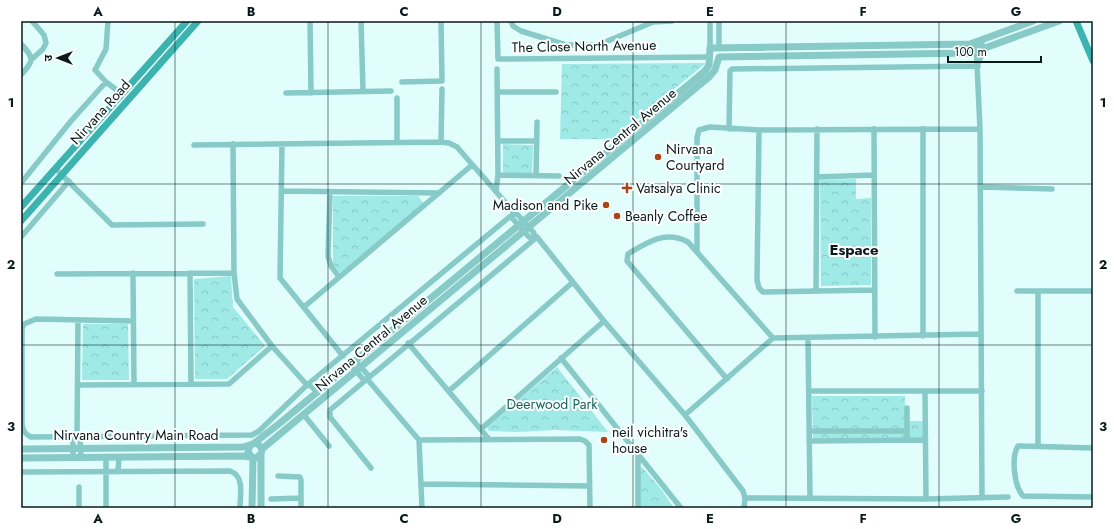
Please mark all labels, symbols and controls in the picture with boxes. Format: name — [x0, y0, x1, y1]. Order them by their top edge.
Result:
text: A — [92, 2, 103, 21]
text: B — [247, 2, 256, 21]
text: C — [399, 2, 409, 21]
text: D — [552, 2, 562, 21]
text: E — [706, 2, 714, 21]
text: F — [859, 2, 867, 21]
text: G — [1011, 2, 1022, 21]
street label: The Close North Avenue — [512, 35, 656, 57]
north arrow — [38, 38, 78, 78]
scale bar — [948, 38, 1041, 64]
text: 100 m — [954, 43, 987, 61]
text: उ — [40, 54, 56, 61]
street label: Nirvana Road — [65, 75, 135, 149]
street label: Nirvana Central Avenue — [560, 83, 680, 189]
text: 1 — [8, 93, 14, 112]
text: 1 — [1100, 93, 1106, 112]
place label: Nirvana Courtyard — [666, 139, 724, 175]
marker: Nirvana Courtyard — [653, 152, 663, 162]
place label: Vatsalya Clinic — [636, 178, 721, 198]
marker: Vatsalya Clinic — [621, 182, 633, 194]
place label: Madison and Pike — [493, 195, 598, 215]
marker: Madison and Pike — [601, 200, 611, 210]
place label: Beanly Coffee — [625, 206, 707, 226]
marker: Beanly Coffee — [612, 211, 622, 221]
district label: Espace — [829, 239, 879, 261]
text: 2 — [7, 255, 15, 274]
text: 2 — [1099, 255, 1107, 274]
street label: Nirvana Central Avenue — [311, 290, 431, 396]
park label: Deerwood Park — [507, 394, 598, 414]
text: 3 — [7, 417, 15, 436]
text: 3 — [1099, 417, 1107, 436]
place label: neil vichitra's house — [612, 422, 688, 458]
street label: Nirvana Country Main Road — [53, 425, 219, 445]
marker: neil vichitra's house — [599, 435, 609, 445]
text: A — [92, 509, 103, 528]
text: B — [247, 509, 256, 528]
text: C — [399, 509, 409, 528]
text: D — [552, 509, 562, 528]
text: E — [706, 509, 714, 528]
text: F — [859, 509, 867, 528]
text: G — [1011, 509, 1022, 528]

